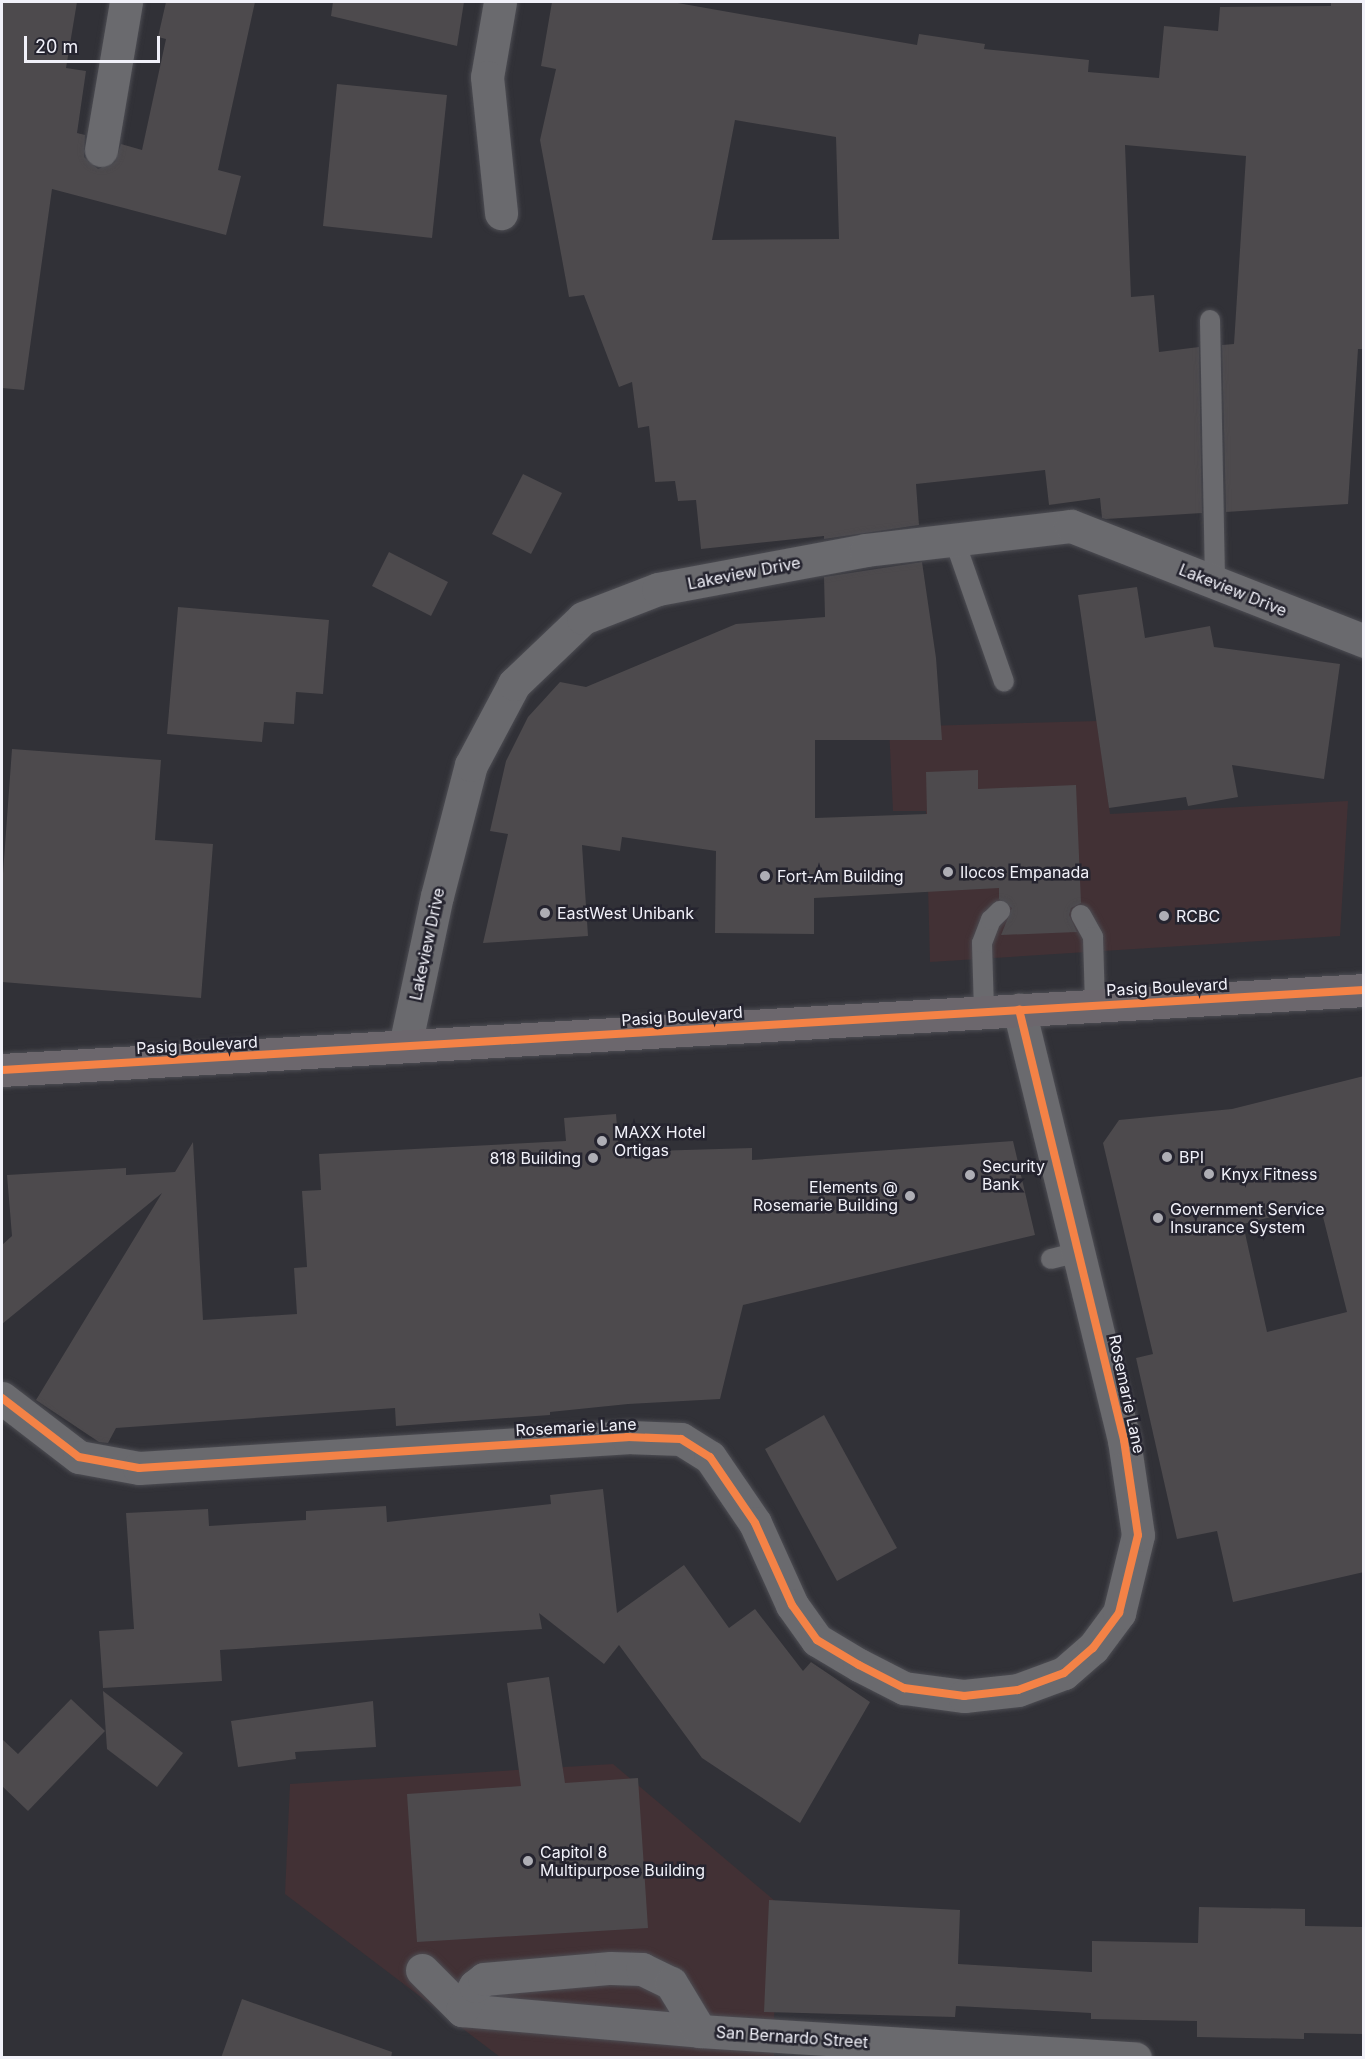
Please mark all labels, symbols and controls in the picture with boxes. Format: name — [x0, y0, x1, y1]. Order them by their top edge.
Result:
scale bar — [27, 24, 164, 62]
text: 20 m — [35, 36, 78, 57]
street label: Lakeview Drive — [686, 553, 802, 593]
street label: Lakeview Drive — [1176, 560, 1290, 620]
place label: Ilocos Empanada — [960, 862, 1089, 882]
marker: Ilocos Empanada — [941, 865, 955, 879]
place label: Fort-Am Building — [777, 866, 904, 886]
marker: Fort-Am Building — [758, 869, 772, 883]
street label: Lakeview Drive — [406, 886, 448, 1002]
place label: EastWest Unibank — [557, 903, 694, 923]
marker: EastWest Unibank — [538, 906, 552, 920]
place label: RCBC — [1176, 906, 1220, 926]
marker: RCBC — [1157, 909, 1171, 923]
street label: Pasig Boulevard — [1106, 974, 1228, 1000]
street label: Pasig Boulevard — [621, 1002, 743, 1030]
street label: Pasig Boulevard — [136, 1032, 258, 1058]
place label: MAXX Hotel Ortigas — [614, 1122, 706, 1160]
marker: MAXX Hotel Ortigas — [595, 1134, 609, 1148]
place label: BPI — [1179, 1147, 1204, 1167]
place label: 818 Building — [490, 1148, 581, 1168]
marker: BPI — [1160, 1150, 1174, 1164]
marker: 818 Building — [586, 1151, 600, 1165]
place label: Security Bank — [982, 1156, 1045, 1194]
place label: Knyx Fitness — [1221, 1164, 1317, 1184]
marker: Knyx Fitness — [1202, 1167, 1216, 1181]
marker: Security Bank — [963, 1168, 977, 1182]
place label: Elements @ Rosemarie Building — [753, 1177, 898, 1215]
marker: Elements @ Rosemarie Building — [903, 1189, 917, 1203]
place label: Government Service Insurance System — [1170, 1199, 1325, 1237]
marker: Government Service Insurance System — [1151, 1211, 1165, 1225]
street label: Rosemarie Lane — [1105, 1333, 1149, 1455]
street label: Rosemarie Lane — [515, 1414, 637, 1440]
place label: Capitol 8 Multipurpose Building — [540, 1842, 705, 1880]
marker: Capitol 8 Multipurpose Building — [521, 1854, 535, 1868]
street label: San Bernardo Street — [715, 2022, 869, 2052]

